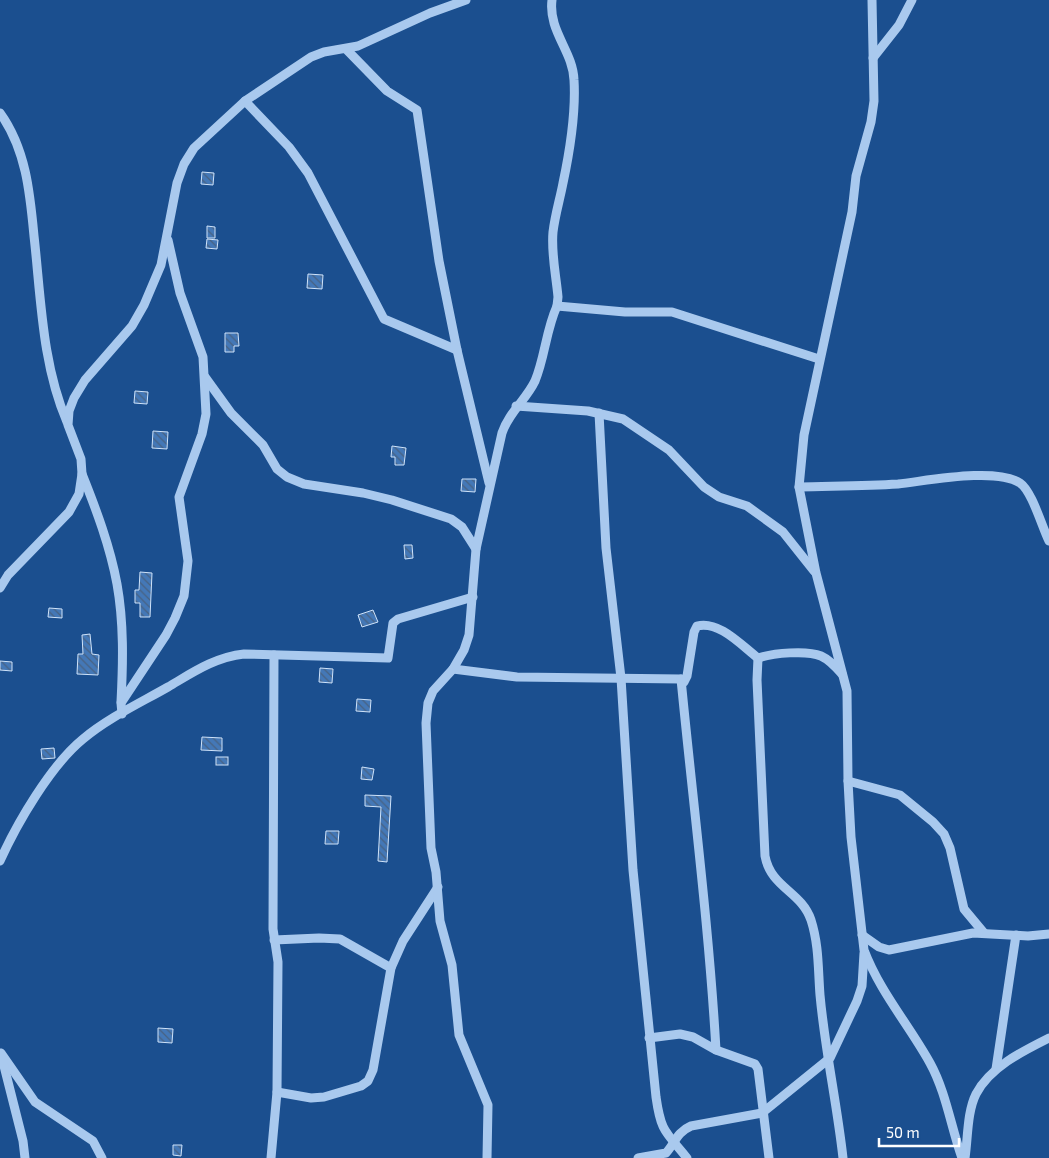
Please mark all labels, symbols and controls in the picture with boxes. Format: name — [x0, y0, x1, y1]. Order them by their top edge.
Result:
scale bar — [879, 1116, 959, 1148]
text: 50 m — [886, 1123, 920, 1141]

